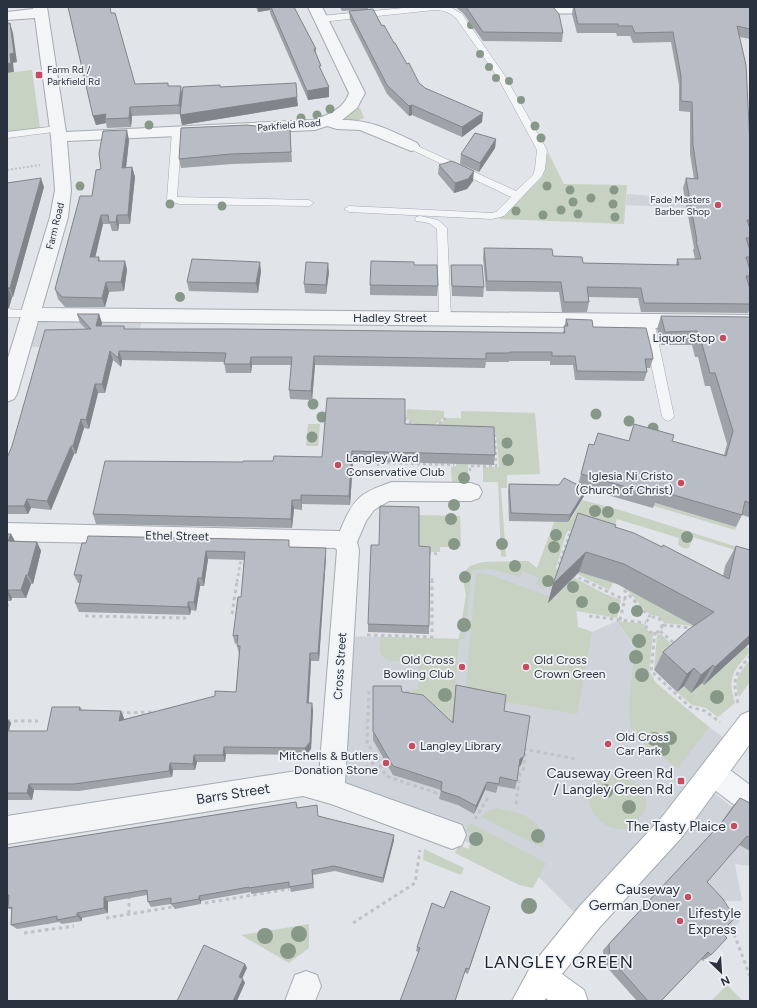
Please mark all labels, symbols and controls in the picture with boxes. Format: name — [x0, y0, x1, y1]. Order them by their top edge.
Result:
place label: Farm Rd / Parkfield Rd — [47, 63, 100, 88]
marker: Farm Rd / Parkfield Rd — [34, 70, 44, 80]
street label: Parkfield Road — [257, 116, 322, 134]
place label: Fade Masters Barber Shop — [650, 193, 710, 218]
marker: Fade Masters Barber Shop — [713, 200, 723, 210]
street label: Farm Road — [43, 201, 67, 251]
street label: Hadley Street — [353, 311, 427, 325]
place label: Liquor Stop — [652, 331, 715, 345]
marker: Liquor Stop — [718, 333, 728, 343]
place label: Langley Ward Conservative Club — [346, 451, 445, 479]
marker: Langley Ward Conservative Club — [333, 460, 343, 470]
place label: Iglesia Ni Cristo (Church of Christ) — [576, 469, 673, 497]
marker: Iglesia Ni Cristo (Church of Christ) — [676, 478, 686, 488]
street label: Ethel Street — [145, 528, 210, 544]
street label: Cross Street — [331, 631, 349, 700]
place label: Old Cross Bowling Club — [383, 653, 454, 681]
place label: Old Cross Crown Green — [534, 653, 606, 681]
marker: Old Cross Bowling Club — [457, 662, 467, 672]
marker: Old Cross Crown Green — [521, 662, 531, 672]
place label: Old Cross Car Park — [616, 730, 669, 758]
place label: Langley Library — [420, 739, 502, 753]
marker: Old Cross Car Park — [603, 739, 613, 749]
marker: Langley Library — [407, 741, 417, 751]
place label: Mitchells & Butlers Donation Stone — [279, 749, 378, 777]
marker: Mitchells & Butlers Donation Stone — [381, 758, 391, 768]
place label: Causeway Green Rd / Langley Green Rd — [546, 765, 673, 798]
marker: Causeway Green Rd / Langley Green Rd — [676, 776, 686, 786]
street label: Barrs Street — [195, 780, 271, 808]
place label: The Tasty Plaice — [626, 818, 726, 835]
marker: The Tasty Plaice — [729, 821, 739, 831]
place label: Causeway German Doner — [589, 881, 681, 914]
marker: Causeway German Doner — [683, 892, 693, 902]
place label: Lifestyle Express — [688, 905, 742, 938]
marker: Lifestyle Express — [675, 916, 685, 926]
district label: LANGLEY GREEN — [484, 952, 634, 972]
north arrow — [701, 952, 741, 992]
text: N — [718, 973, 732, 988]

